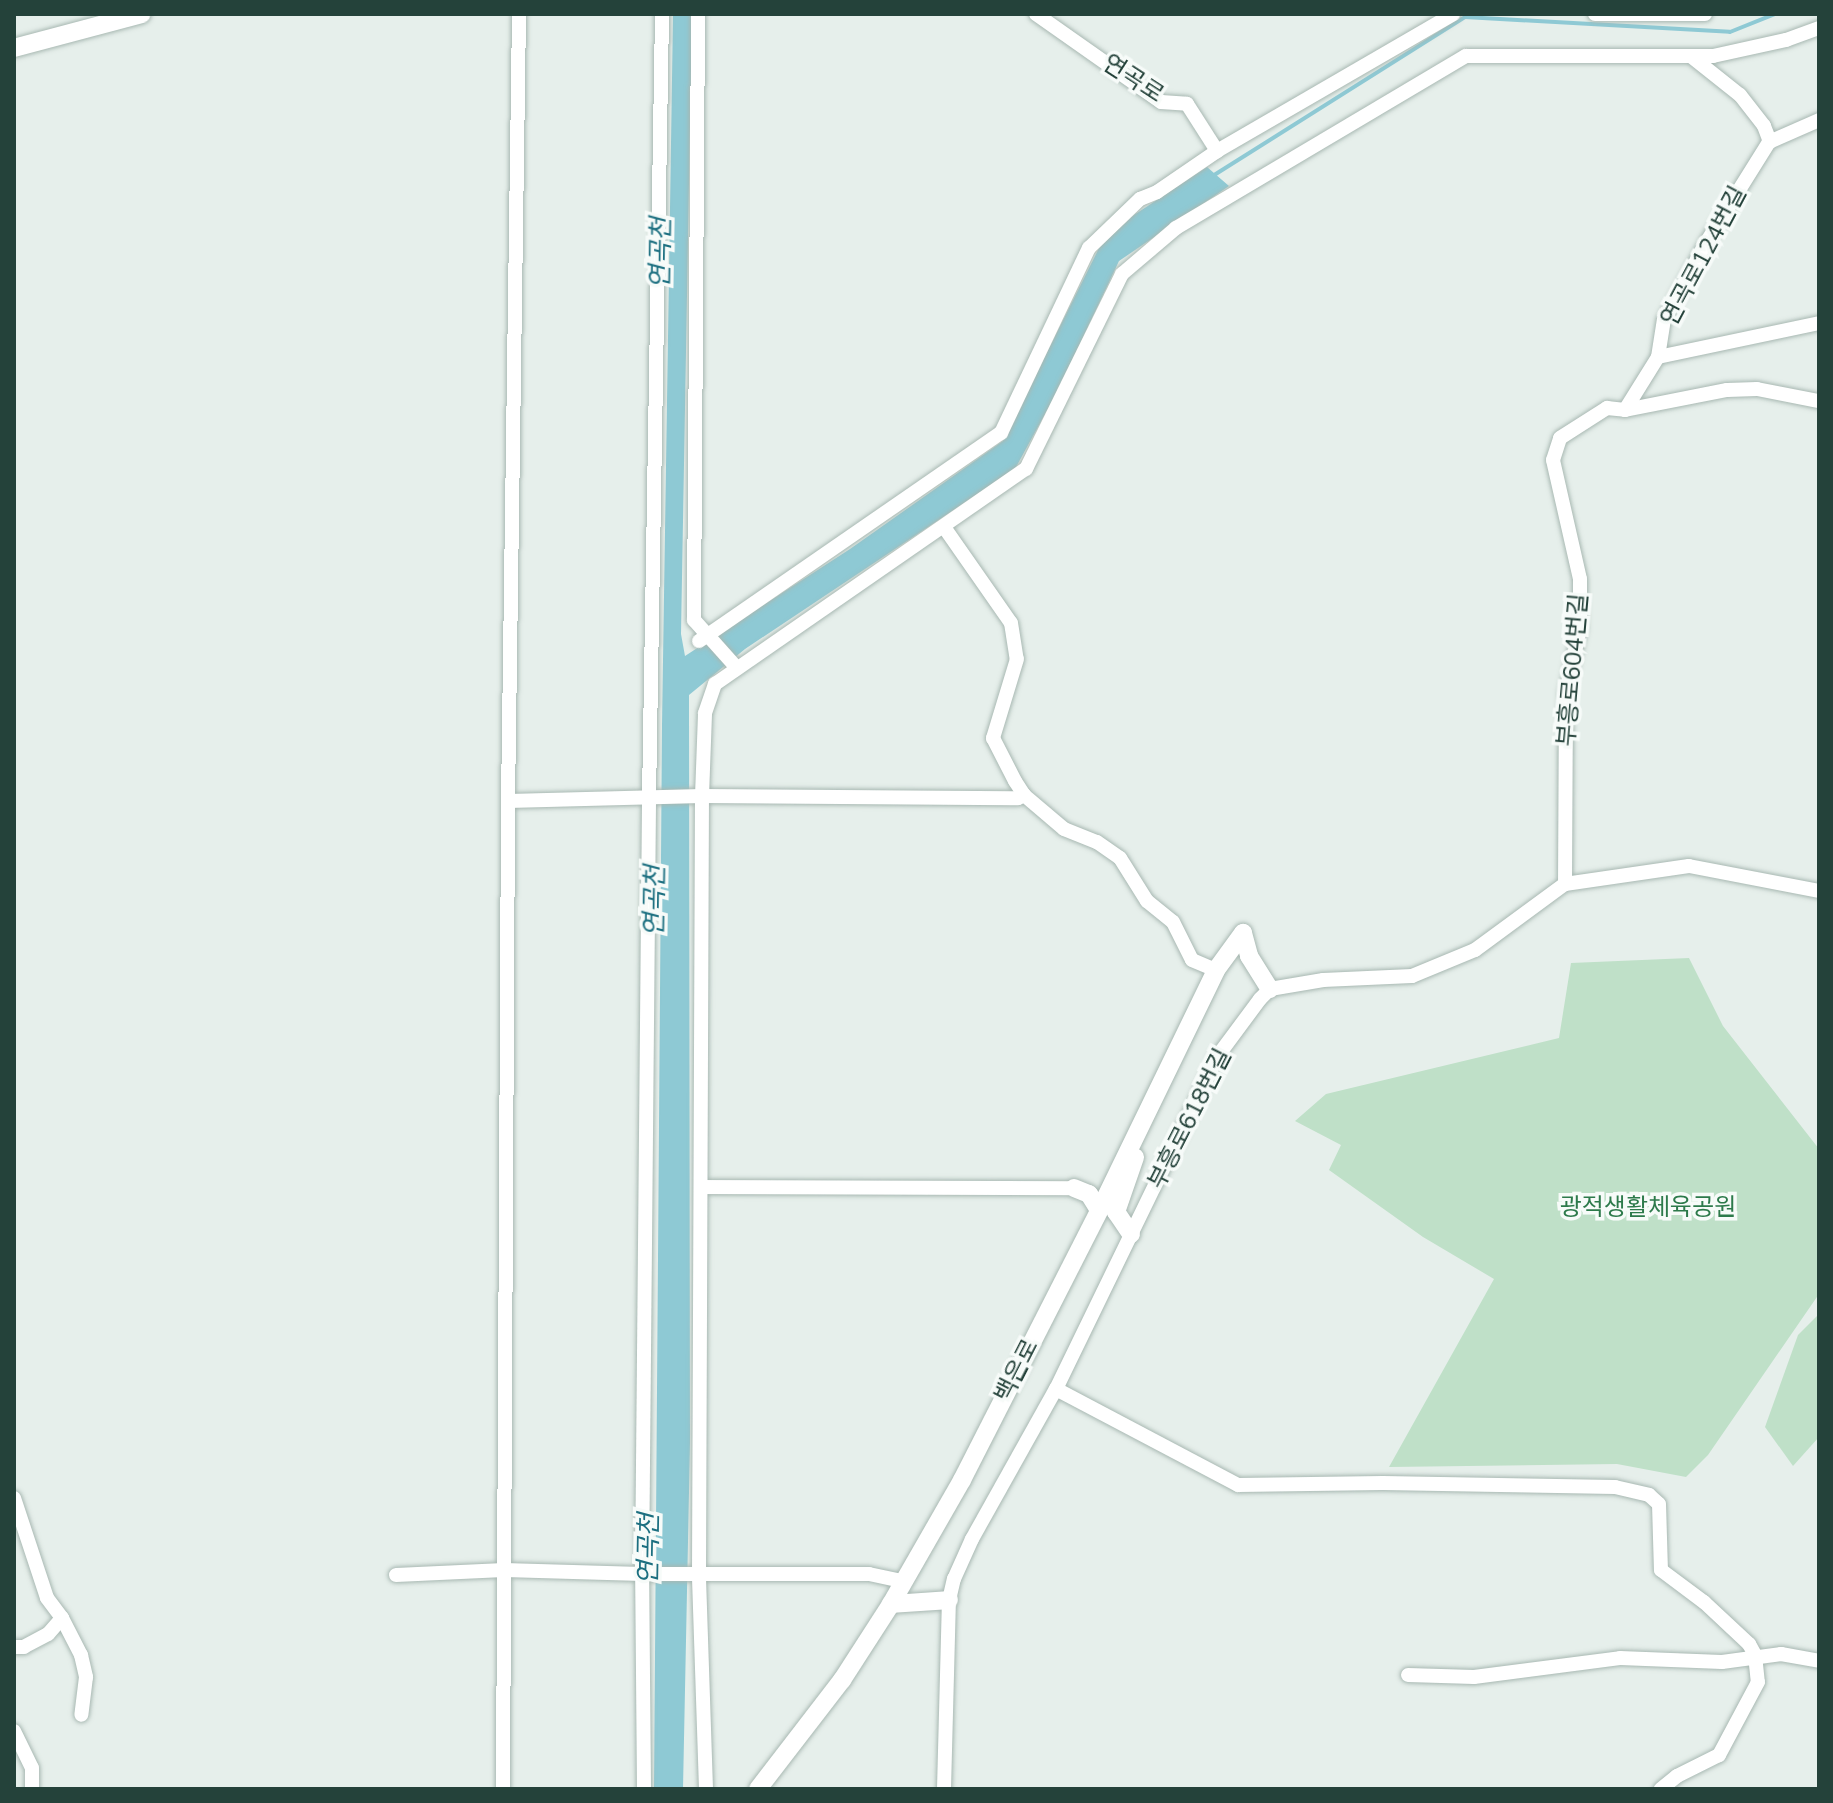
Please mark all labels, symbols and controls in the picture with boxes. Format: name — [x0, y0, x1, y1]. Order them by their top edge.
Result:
street label: 연곡로 — [1097, 49, 1169, 109]
street label: 연곡로124번길 — [1655, 181, 1753, 331]
water label: 연곡천 — [645, 217, 677, 289]
street label: 부흥로604번길 — [1552, 592, 1594, 748]
water label: 연곡천 — [639, 865, 671, 937]
street label: 부흥로618번길 — [1142, 1044, 1238, 1194]
park label: 광적생활체육공원 — [1560, 1194, 1736, 1222]
street label: 백은로 — [989, 1335, 1045, 1407]
water label: 연곡천 — [633, 1513, 665, 1585]

